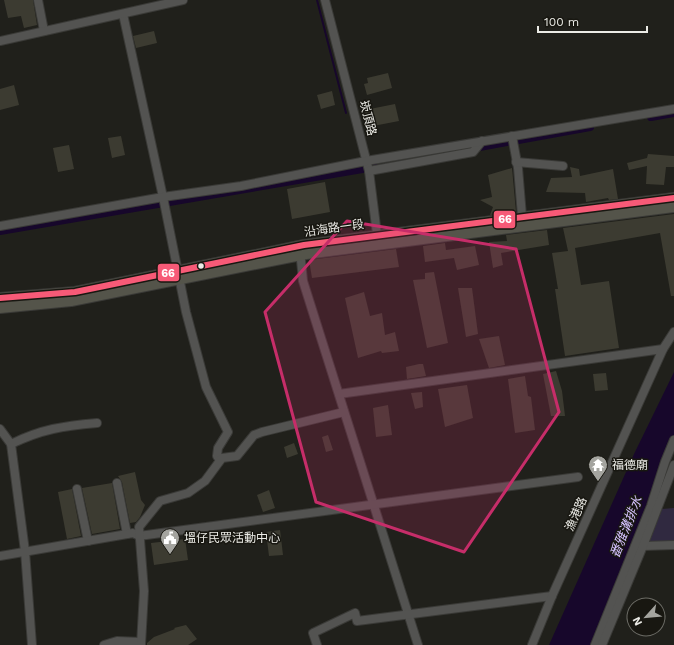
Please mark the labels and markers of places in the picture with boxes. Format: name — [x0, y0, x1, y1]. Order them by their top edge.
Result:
unlabelled marker — [196, 261, 206, 271]
temple icon: 福德廟 — [587, 454, 609, 482]
place label: 福德廟 — [612, 458, 648, 472]
public building icon: 塭仔民眾活動中心 — [159, 527, 181, 555]
place label: 塭仔民眾活動中心 — [184, 531, 280, 545]

